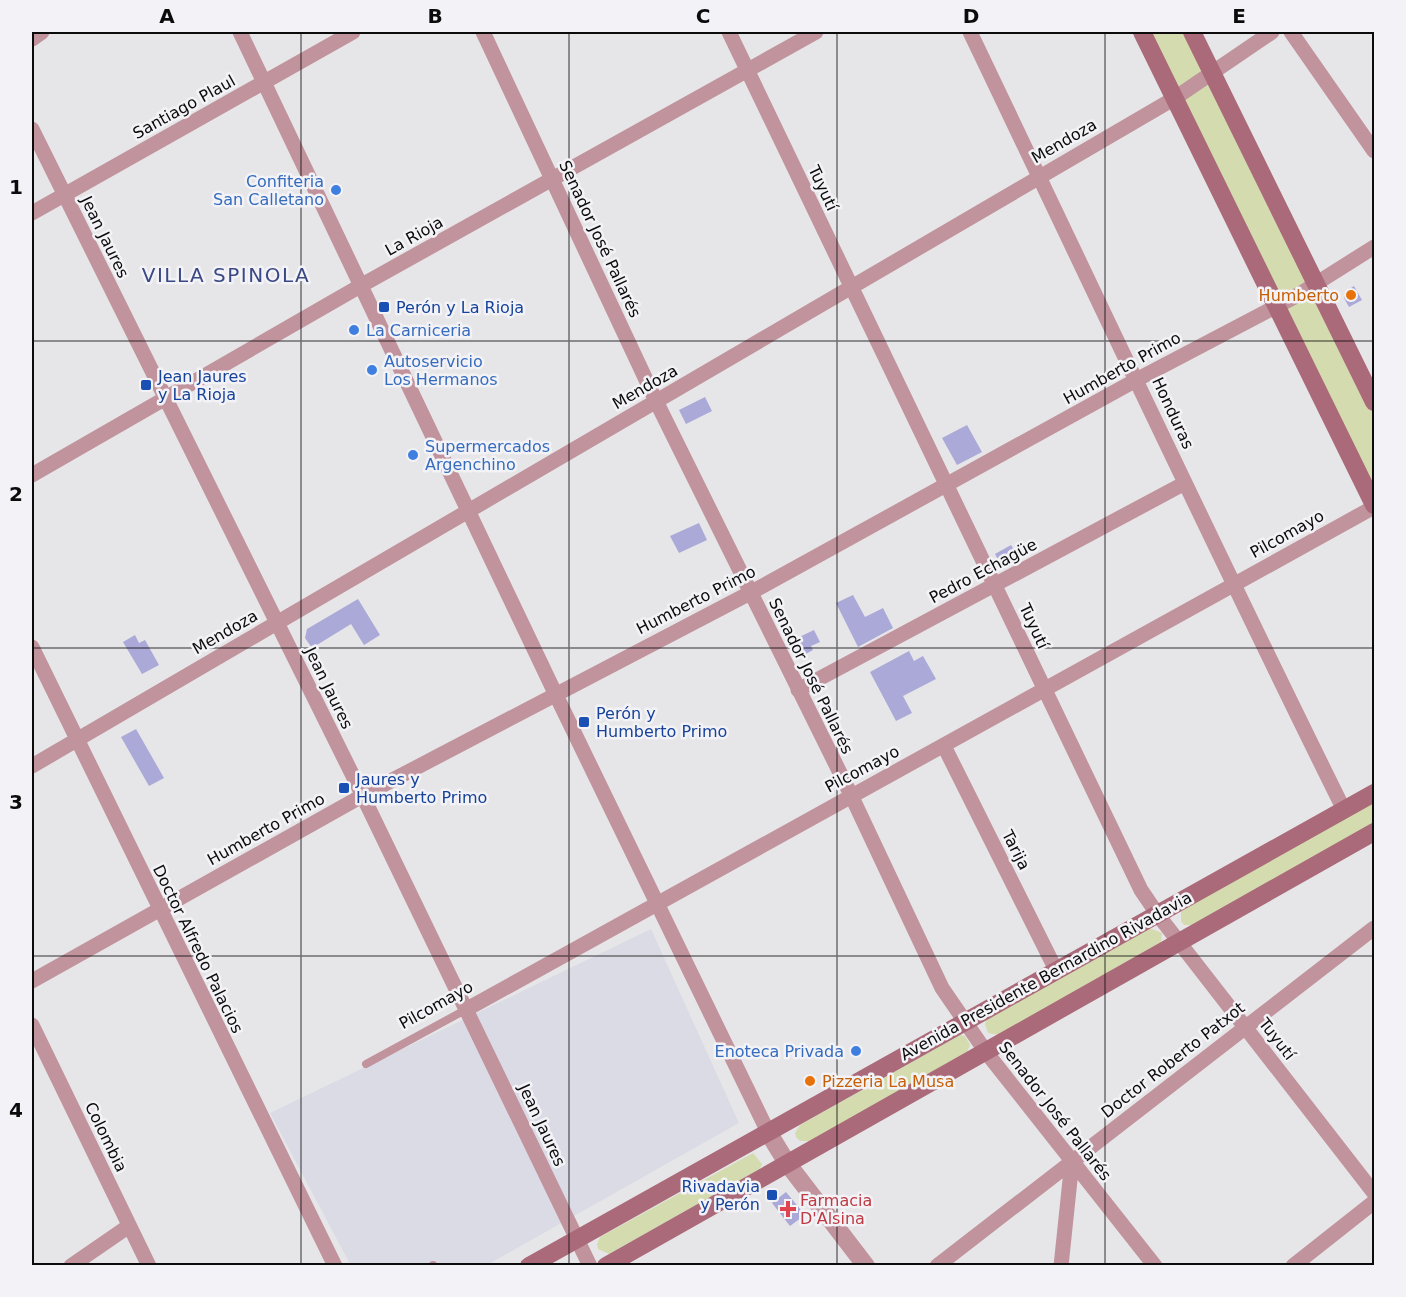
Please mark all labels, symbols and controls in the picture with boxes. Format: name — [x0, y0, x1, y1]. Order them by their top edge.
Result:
text: A — [159, 4, 175, 28]
text: B — [427, 4, 443, 28]
text: C — [696, 4, 710, 28]
text: D — [963, 4, 979, 28]
text: E — [1232, 4, 1246, 28]
street label: Santiago Plaul — [129, 71, 239, 143]
street label: Mendoza — [1028, 115, 1100, 167]
street label: Senador José Pallarés — [555, 157, 645, 321]
street label: Tuyutí — [804, 161, 842, 214]
place label: Confiteria San Calletano — [213, 172, 324, 209]
text: 1 — [9, 175, 23, 199]
marker: Confiteria San Calletano — [329, 183, 343, 197]
street label: Jean Jaures — [77, 192, 133, 281]
street label: La Rioja — [382, 212, 446, 260]
district label: VILLA SPINOLA — [142, 263, 310, 287]
place label: Humberto — [1259, 286, 1339, 305]
marker: Humberto — [1344, 288, 1358, 302]
place label: Perón y La Rioja — [396, 298, 524, 317]
marker: Perón y La Rioja — [377, 300, 391, 314]
place label: La Carniceria — [366, 321, 471, 340]
marker: La Carniceria — [347, 323, 361, 337]
street label: Humberto Primo — [1060, 328, 1184, 408]
place label: Autoservicio Los Hermanos — [384, 352, 498, 389]
street label: Mendoza — [609, 361, 681, 413]
marker: Autoservicio Los Hermanos — [365, 363, 379, 377]
place label: Jean Jaures y La Rioja — [157, 367, 247, 404]
street label: Honduras — [1148, 374, 1198, 452]
marker: Jean Jaures y La Rioja — [139, 378, 153, 392]
place label: Supermercados Argenchino — [425, 437, 550, 474]
marker: Supermercados Argenchino — [406, 448, 420, 462]
text: 2 — [9, 482, 23, 506]
street label: Pilcomayo — [1247, 506, 1327, 562]
street label: Pedro Echagüe — [926, 535, 1040, 607]
street label: Humberto Primo — [633, 562, 759, 638]
street label: Senador José Pallarés — [765, 595, 857, 757]
street label: Tuyutí — [1015, 599, 1053, 652]
street label: Mendoza — [189, 606, 261, 658]
street label: Jean Jaures — [301, 643, 357, 732]
place label: Perón y Humberto Primo — [596, 704, 727, 741]
marker: Perón y Humberto Primo — [577, 715, 591, 729]
street label: Pilcomayo — [822, 741, 902, 797]
place label: Jaures y Humberto Primo — [355, 770, 487, 807]
marker: Jaures y Humberto Primo — [337, 781, 351, 795]
street label: Humberto Primo — [204, 789, 328, 869]
text: 3 — [9, 790, 23, 814]
street label: Tarija — [998, 826, 1034, 873]
street label: Doctor Alfredo Palacios — [149, 862, 247, 1036]
street label: Avenida Presidente Bernardino Rivadavia — [897, 888, 1195, 1064]
street label: Pilcomayo — [396, 977, 476, 1033]
street label: Doctor Roberto Patxot — [1098, 998, 1248, 1122]
street label: Tuyutí — [1254, 1014, 1300, 1064]
street label: Senador José Pallarés — [995, 1038, 1115, 1184]
place label: Enoteca Privada — [715, 1042, 844, 1061]
marker: Enoteca Privada — [849, 1044, 863, 1058]
place label: Pizzeria La Musa — [822, 1072, 954, 1091]
marker: Pizzeria La Musa — [803, 1074, 817, 1088]
street label: Jean Jaures — [514, 1080, 569, 1169]
text: 4 — [9, 1098, 23, 1122]
street label: Colombia — [81, 1099, 131, 1175]
place label: Rivadavia y Perón — [681, 1177, 760, 1214]
marker: Rivadavia y Perón — [765, 1188, 779, 1202]
place label: Farmacia D'Alsina — [800, 1191, 872, 1228]
marker: Farmacia D'Alsina — [781, 1202, 795, 1216]

